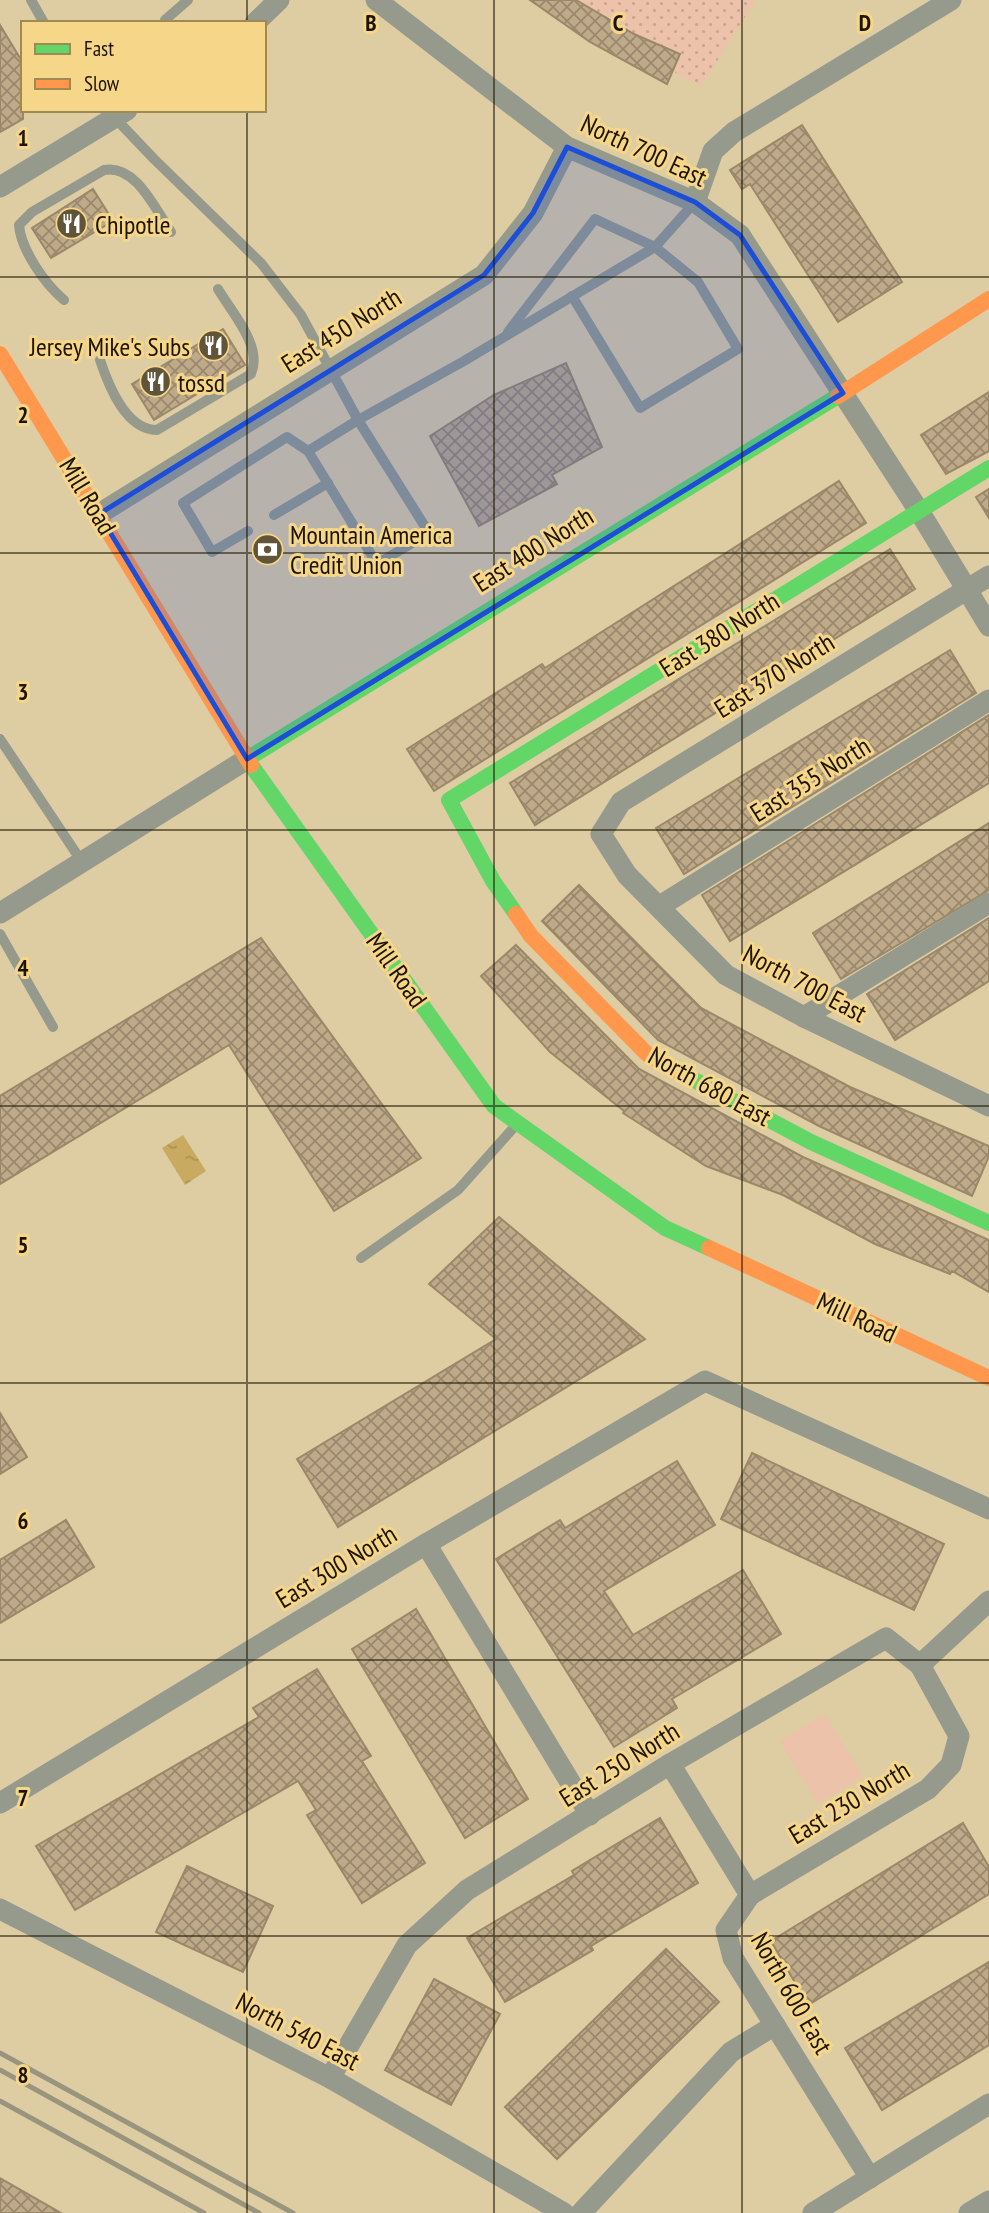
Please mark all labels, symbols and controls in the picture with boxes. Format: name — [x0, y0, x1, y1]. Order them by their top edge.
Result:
text: B — [365, 8, 377, 37]
text: C — [613, 8, 624, 37]
text: D — [859, 8, 871, 37]
legend — [21, 21, 266, 112]
text: Fast — [84, 35, 114, 62]
text: Slow — [84, 70, 120, 97]
street label: North 700 East — [576, 106, 712, 194]
text: 1 — [18, 123, 29, 152]
restaurant icon: Chipotle — [55, 207, 89, 241]
place label: Chipotle — [95, 208, 170, 241]
street label: East 450 North — [275, 280, 407, 380]
restaurant icon: Jersey Mike's Subs — [196, 329, 230, 363]
place label: Jersey Mike's Subs — [29, 330, 190, 363]
restaurant icon: tossd — [138, 365, 172, 399]
place label: tossd — [178, 366, 225, 399]
text: 2 — [18, 400, 29, 429]
street label: Mill Road — [52, 451, 124, 541]
street label: East 400 North — [467, 499, 599, 599]
place label: Mountain America Credit Union — [290, 518, 452, 581]
bank icon: Mountain America Credit Union — [250, 532, 284, 566]
street label: East 380 North — [653, 584, 785, 684]
street label: East 370 North — [708, 625, 840, 725]
text: 3 — [18, 677, 29, 706]
street label: East 355 North — [744, 729, 876, 829]
street label: Mill Road — [359, 926, 435, 1014]
street label: North 700 East — [738, 937, 872, 1029]
text: 4 — [18, 953, 29, 982]
street label: North 680 East — [643, 1039, 777, 1133]
text: 5 — [18, 1230, 29, 1259]
street label: Mill Road — [812, 1284, 902, 1350]
text: 6 — [18, 1506, 29, 1535]
street label: East 300 North — [270, 1517, 402, 1615]
street label: East 250 North — [553, 1714, 685, 1814]
street label: East 230 North — [783, 1753, 915, 1851]
text: 7 — [18, 1783, 29, 1812]
street label: North 600 East — [744, 1926, 840, 2060]
street label: North 540 East — [231, 1985, 365, 2077]
text: 8 — [18, 2060, 29, 2089]

